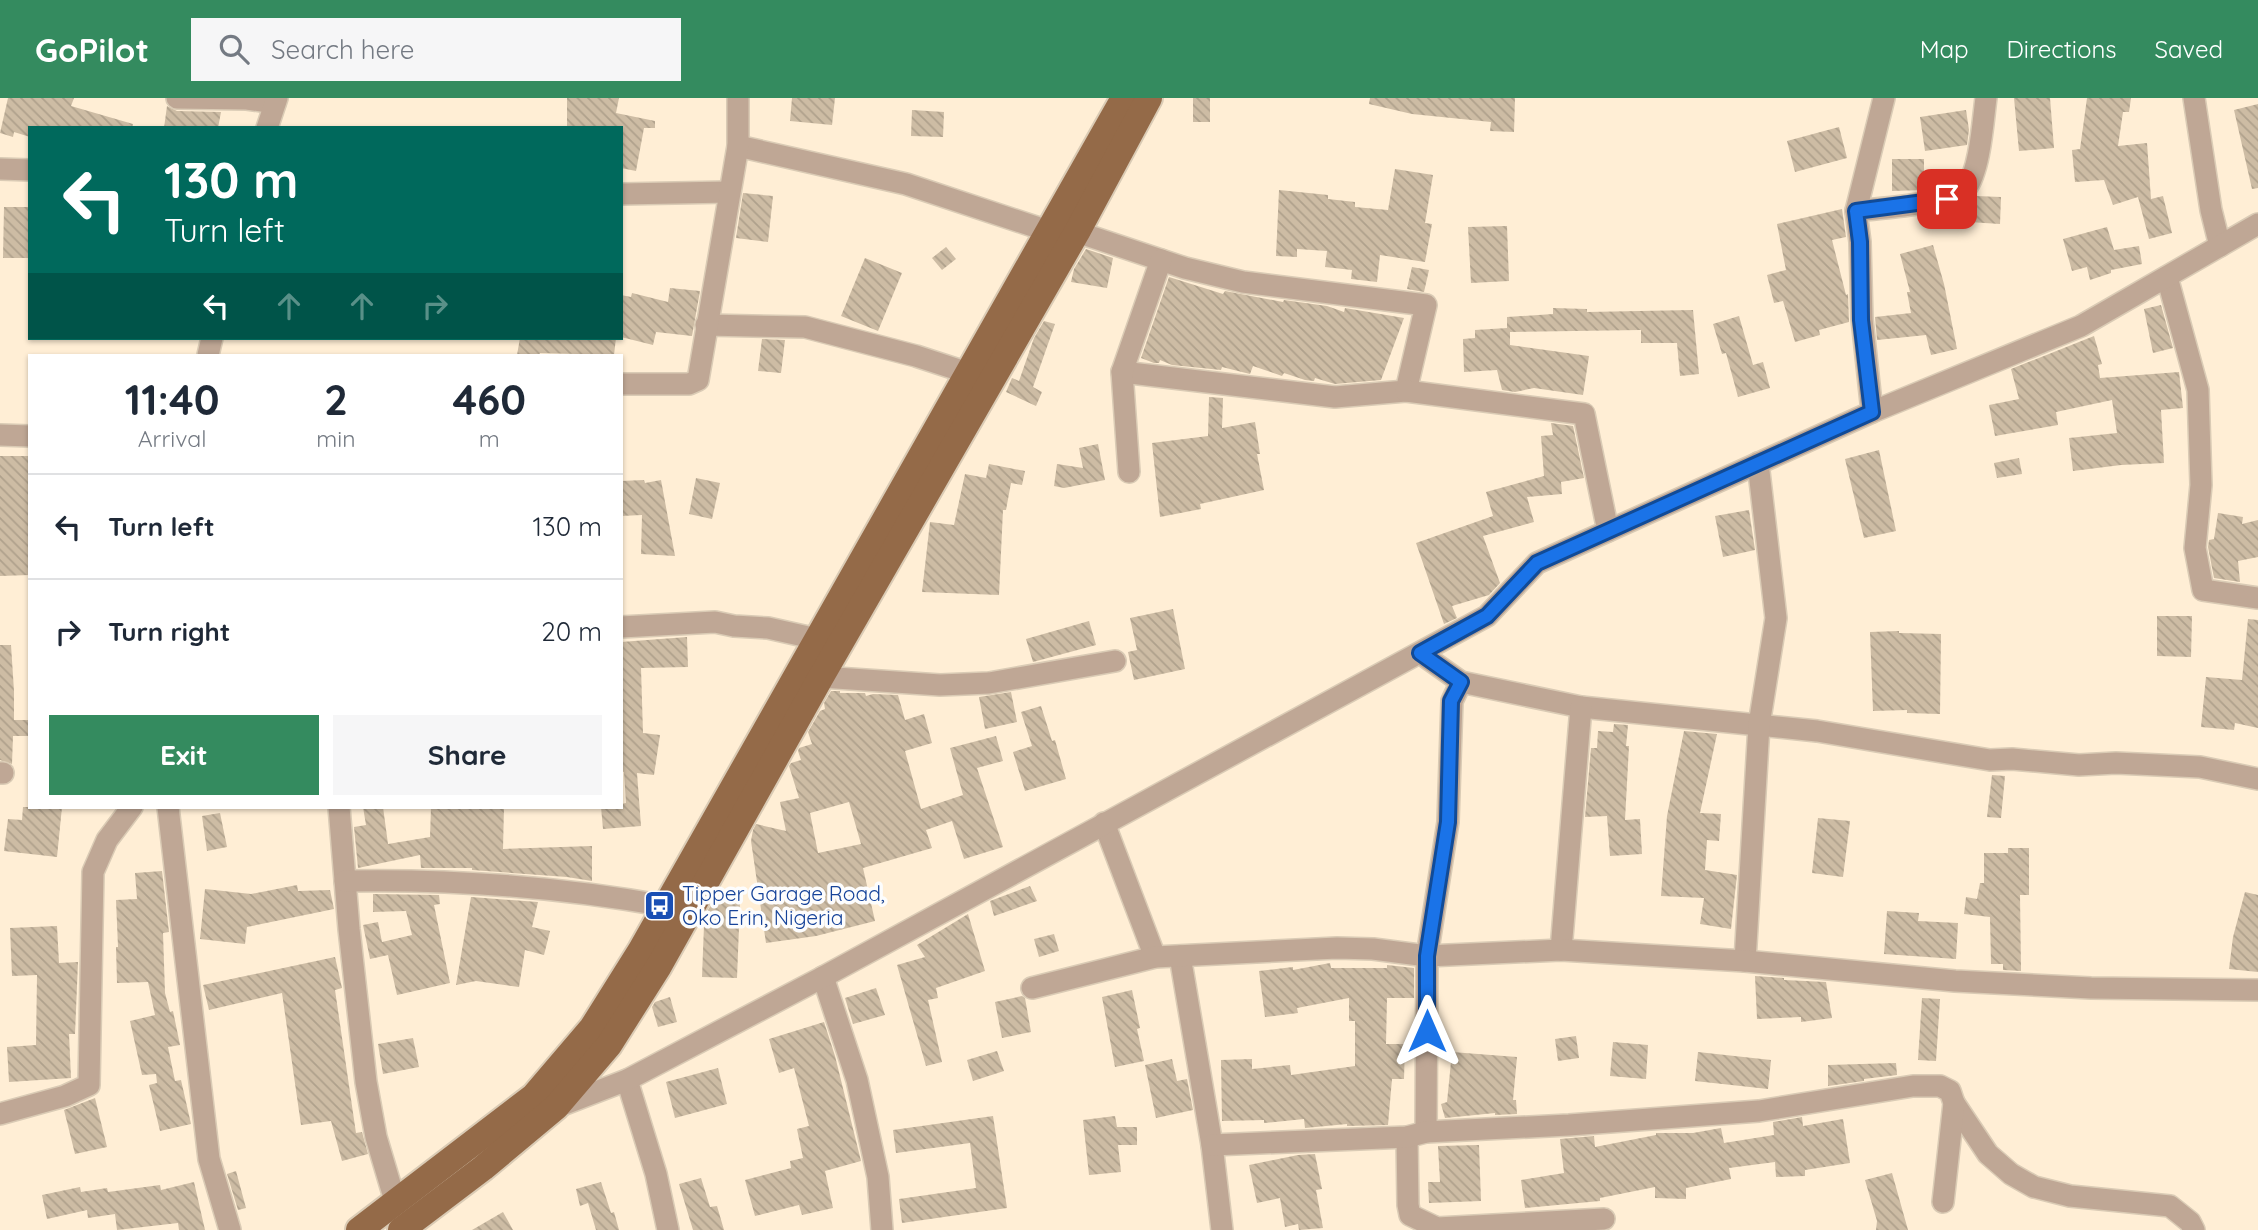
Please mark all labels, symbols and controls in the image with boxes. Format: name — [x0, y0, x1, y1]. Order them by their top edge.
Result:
search box — [191, 18, 681, 81]
text: GoPilot — [35, 29, 149, 70]
icon: search — [215, 30, 253, 68]
text: Search here — [271, 33, 414, 66]
text: Map — [1920, 34, 1969, 64]
text: Directions — [2007, 34, 2117, 64]
text: Saved — [2155, 34, 2223, 64]
text: 130 m — [164, 149, 298, 210]
icon: left — [49, 154, 140, 245]
pin — [1917, 169, 1977, 229]
icon: arrive — [1928, 180, 1966, 218]
text: Turn left — [164, 210, 285, 250]
icon: left — [197, 287, 235, 325]
icon: ahead — [270, 287, 308, 325]
icon: ahead — [343, 287, 381, 325]
icon: right — [416, 287, 454, 325]
text: 11:40 — [125, 373, 220, 426]
text: 2 — [324, 373, 348, 426]
text: 460 — [452, 373, 526, 426]
text: Arrival — [138, 424, 207, 453]
text: min — [316, 424, 356, 453]
text: m — [479, 424, 500, 453]
icon: left — [49, 508, 87, 546]
text: Turn left — [108, 510, 215, 543]
text: 130 m — [532, 510, 602, 543]
icon: right — [49, 613, 87, 651]
text: Turn right — [108, 615, 230, 648]
text: 20 m — [541, 615, 602, 648]
button: Exit — [49, 715, 319, 795]
button: Share — [333, 715, 602, 795]
place label: Tipper Garage Road, Oko Erin, Nigeria — [682, 880, 885, 930]
bus stop icon: Tipper Garage Road, Oko Erin, Nigeria — [642, 888, 676, 922]
position arrow — [1390, 994, 1464, 1068]

